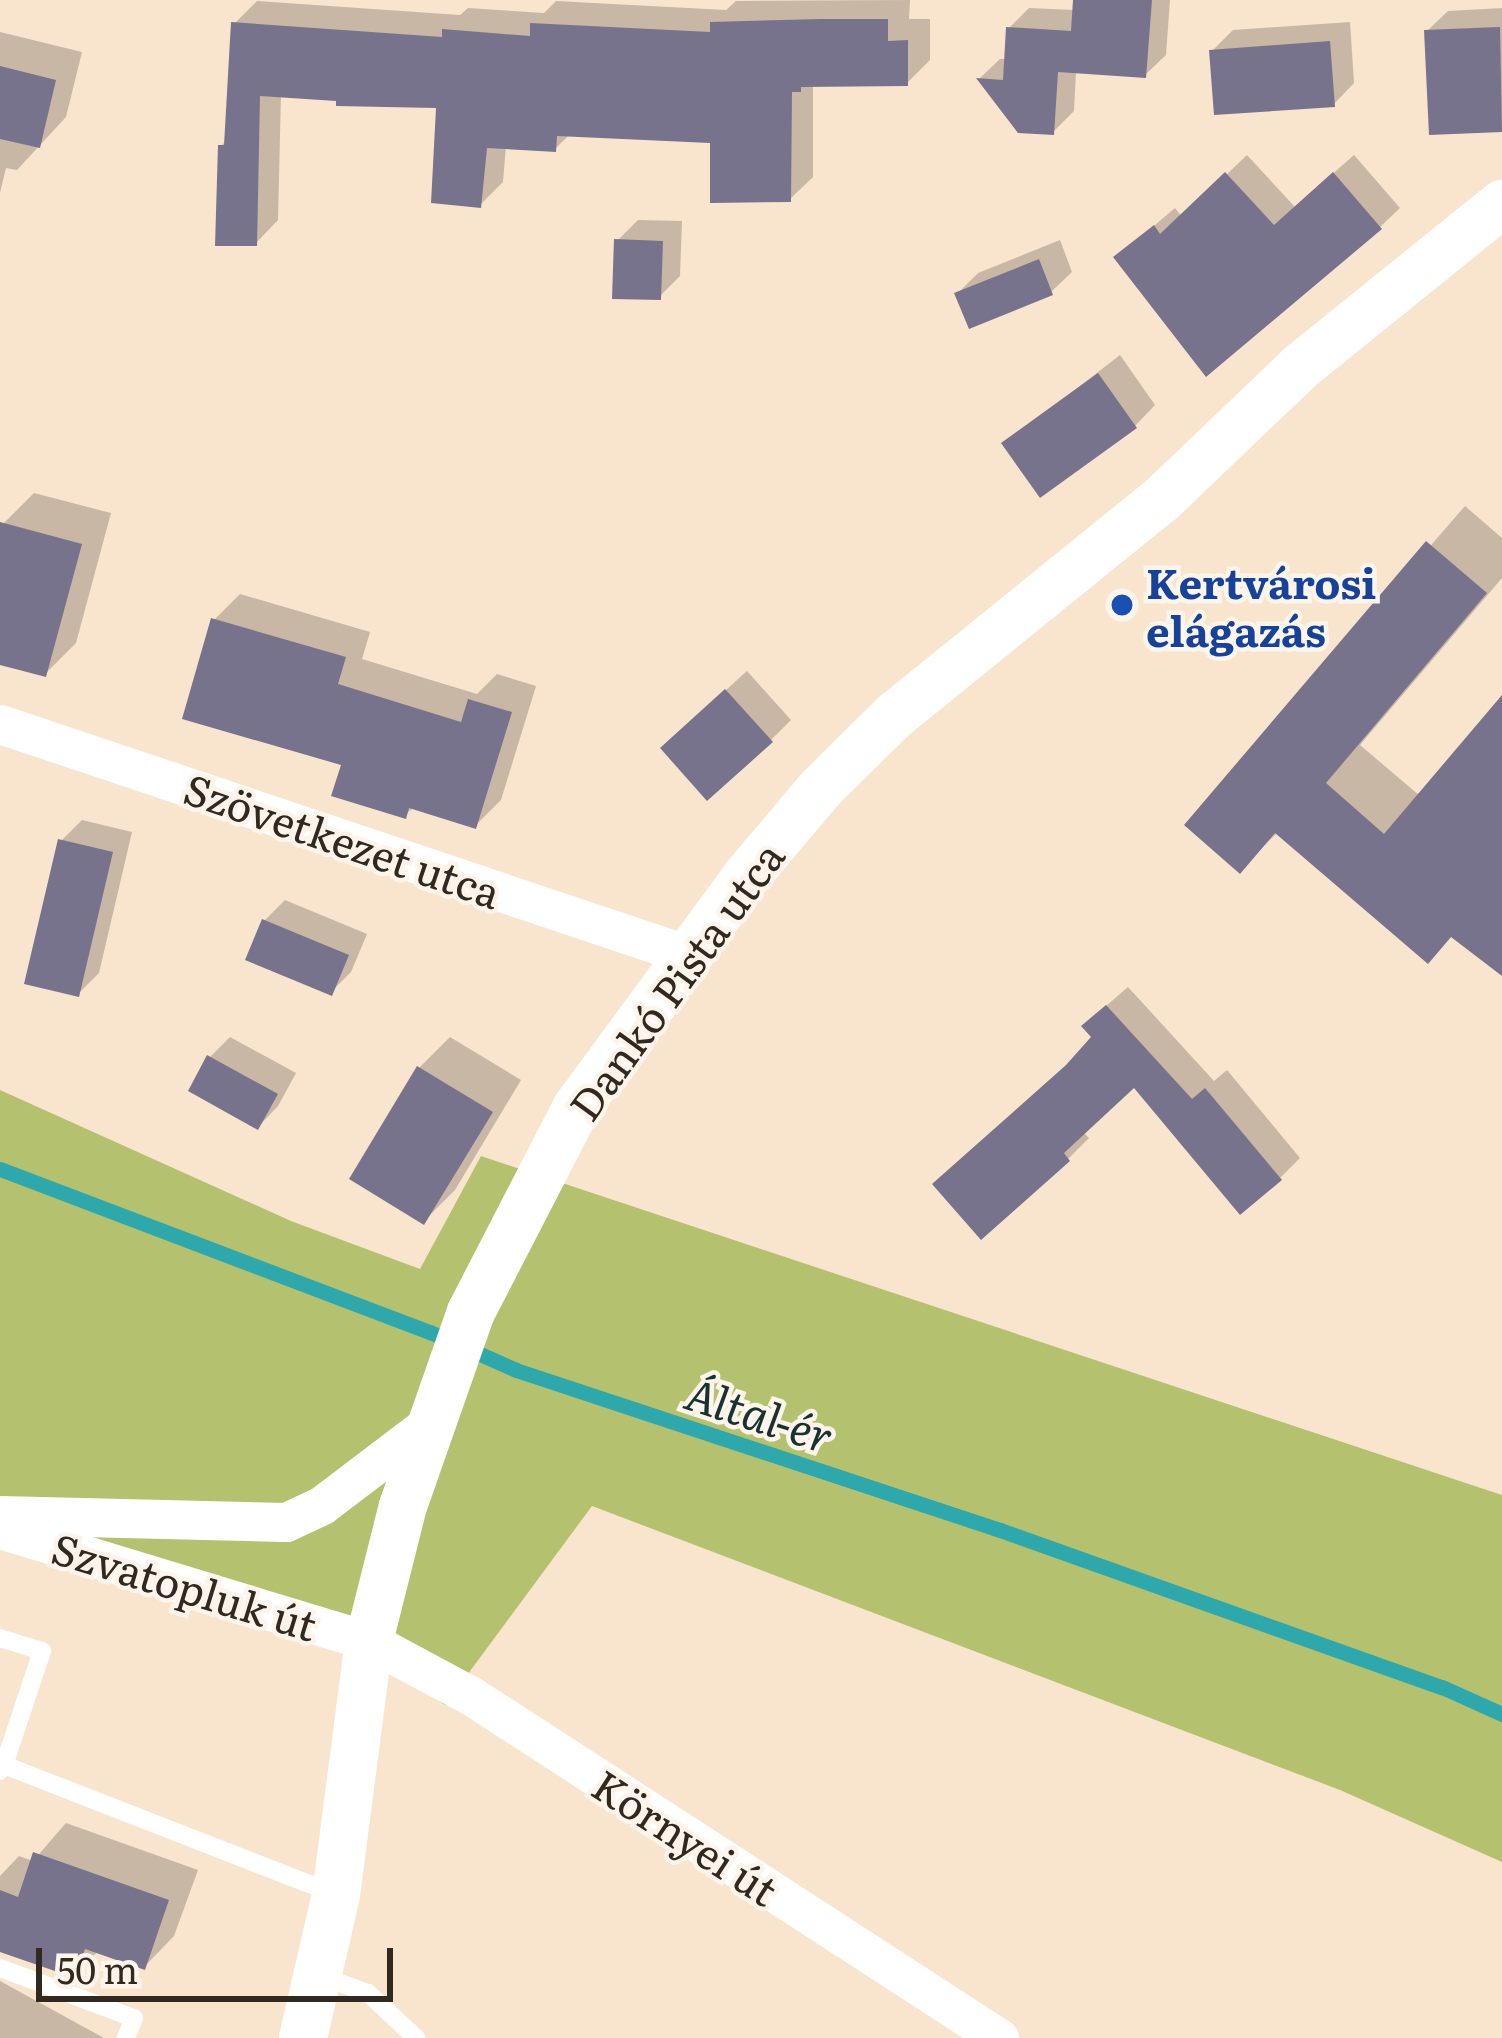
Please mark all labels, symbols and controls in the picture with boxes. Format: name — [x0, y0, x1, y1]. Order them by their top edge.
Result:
place label: Kertvárosi elágazás — [1146, 556, 1376, 654]
marker: Kertvárosi elágazás — [1109, 592, 1135, 618]
street label: Szövetkezet utca — [178, 761, 508, 917]
street label: Dankó Pista utca — [557, 831, 793, 1129]
water label: Által-ér — [679, 1364, 841, 1462]
street label: Szvatopluk út — [47, 1521, 323, 1649]
street label: Környei út — [584, 1758, 788, 1914]
scale bar — [42, 1924, 399, 1998]
text: 50 m — [57, 1942, 138, 1995]

